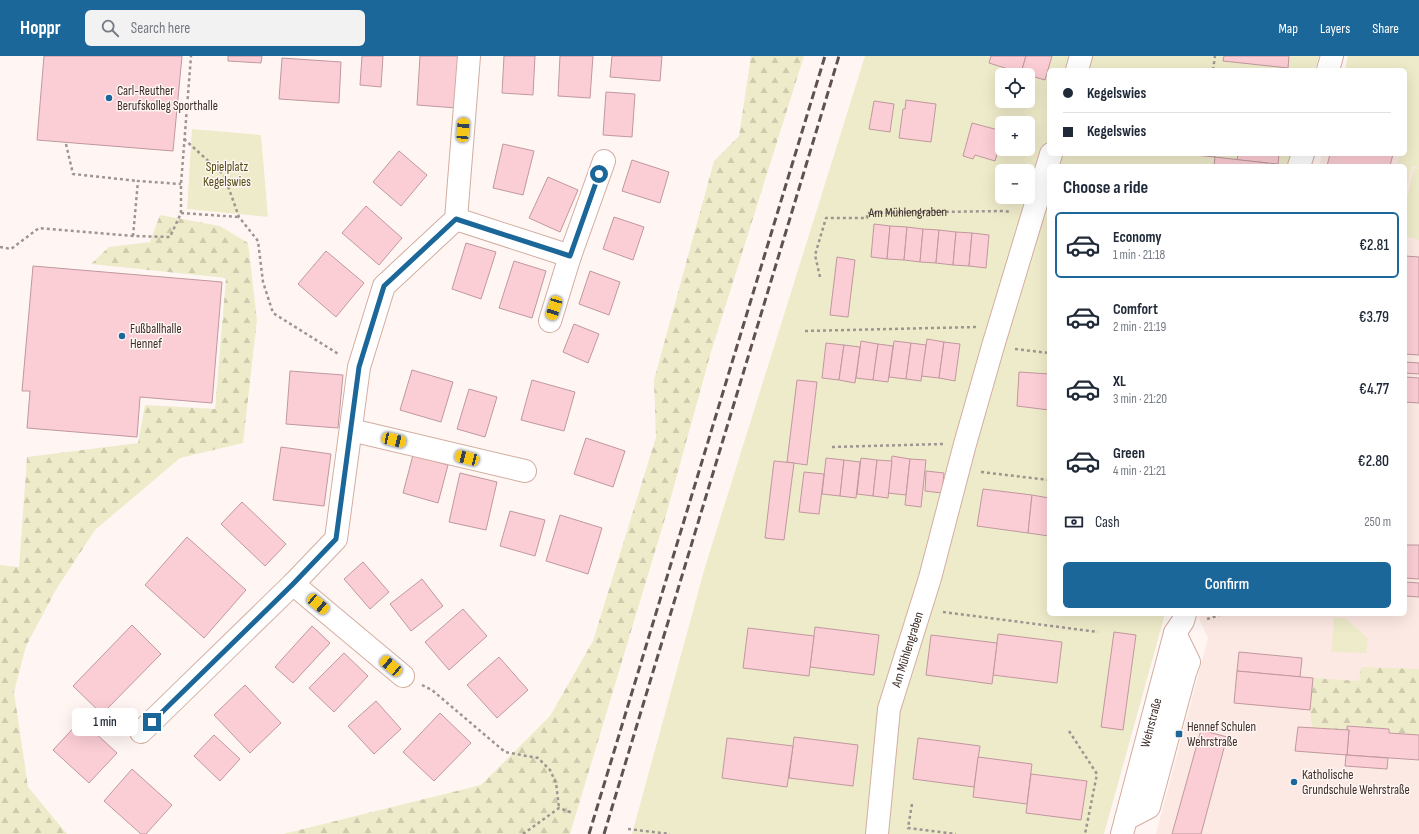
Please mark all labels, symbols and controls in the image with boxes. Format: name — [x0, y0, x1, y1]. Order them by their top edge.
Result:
search box — [85, 10, 365, 46]
text: Hoppr — [20, 17, 61, 40]
icon: search — [99, 17, 121, 39]
text: Search here — [131, 19, 190, 38]
text: Map — [1278, 20, 1298, 37]
text: Layers — [1320, 20, 1350, 37]
text: Share — [1372, 20, 1399, 37]
map controls — [995, 68, 1035, 204]
button: locate — [995, 68, 1035, 108]
place label: Carl-Reuther Berufskolleg Sporthalle — [117, 83, 218, 114]
text: Kegelswies — [1087, 84, 1146, 103]
marker: Carl-Reuther Berufskolleg Sporthalle — [104, 93, 114, 103]
button: + — [995, 116, 1035, 156]
car — [456, 118, 470, 142]
text: Kegelswies — [1087, 122, 1146, 141]
park label: Spielplatz Kegelswies — [203, 159, 251, 190]
button: − — [995, 164, 1035, 204]
route start — [590, 165, 608, 183]
text: Choose a ride — [1063, 177, 1148, 198]
street label: Am Mühlengraben — [868, 204, 947, 221]
icon: car — [1065, 227, 1101, 263]
text: Economy — [1113, 228, 1162, 247]
text: €2.81 — [1359, 236, 1389, 255]
text: 1 min · 21:18 — [1113, 247, 1165, 263]
car — [545, 295, 563, 321]
icon: car — [1065, 299, 1101, 335]
text: Comfort — [1113, 300, 1158, 319]
text: €3.79 — [1359, 308, 1389, 327]
text: 2 min · 21:19 — [1113, 319, 1166, 335]
place label: Fußballhalle Hennef — [130, 321, 182, 352]
marker: Fußballhalle Hennef — [117, 331, 127, 341]
icon: car — [1065, 371, 1101, 407]
text: XL — [1113, 372, 1126, 391]
text: €4.77 — [1359, 380, 1389, 399]
text: 3 min · 21:20 — [1113, 391, 1167, 407]
car — [381, 431, 407, 449]
icon: car — [1065, 443, 1101, 479]
text: Green — [1113, 444, 1145, 463]
car — [454, 449, 480, 467]
text: €2.80 — [1358, 452, 1389, 471]
text: 4 min · 21:21 — [1113, 463, 1166, 479]
icon: cash — [1063, 511, 1085, 533]
text: Cash — [1095, 513, 1120, 532]
text: 250 m — [1364, 514, 1391, 530]
button: Confirm — [1063, 562, 1391, 608]
car — [305, 592, 331, 616]
street label: Am Mühlengraben — [888, 610, 927, 690]
car — [378, 654, 404, 678]
street label: Wehrstraße — [1137, 696, 1165, 749]
callout: 1 min — [72, 708, 138, 736]
route end — [143, 713, 161, 731]
text: 1 min — [93, 714, 117, 730]
place label: Hennef Schulen Wehrstraße — [1187, 719, 1256, 750]
marker: Hennef Schulen Wehrstraße — [1174, 729, 1184, 739]
place label: Katholische Grundschule Wehrstraße — [1302, 767, 1410, 798]
marker: Katholische Grundschule Wehrstraße — [1289, 777, 1299, 787]

